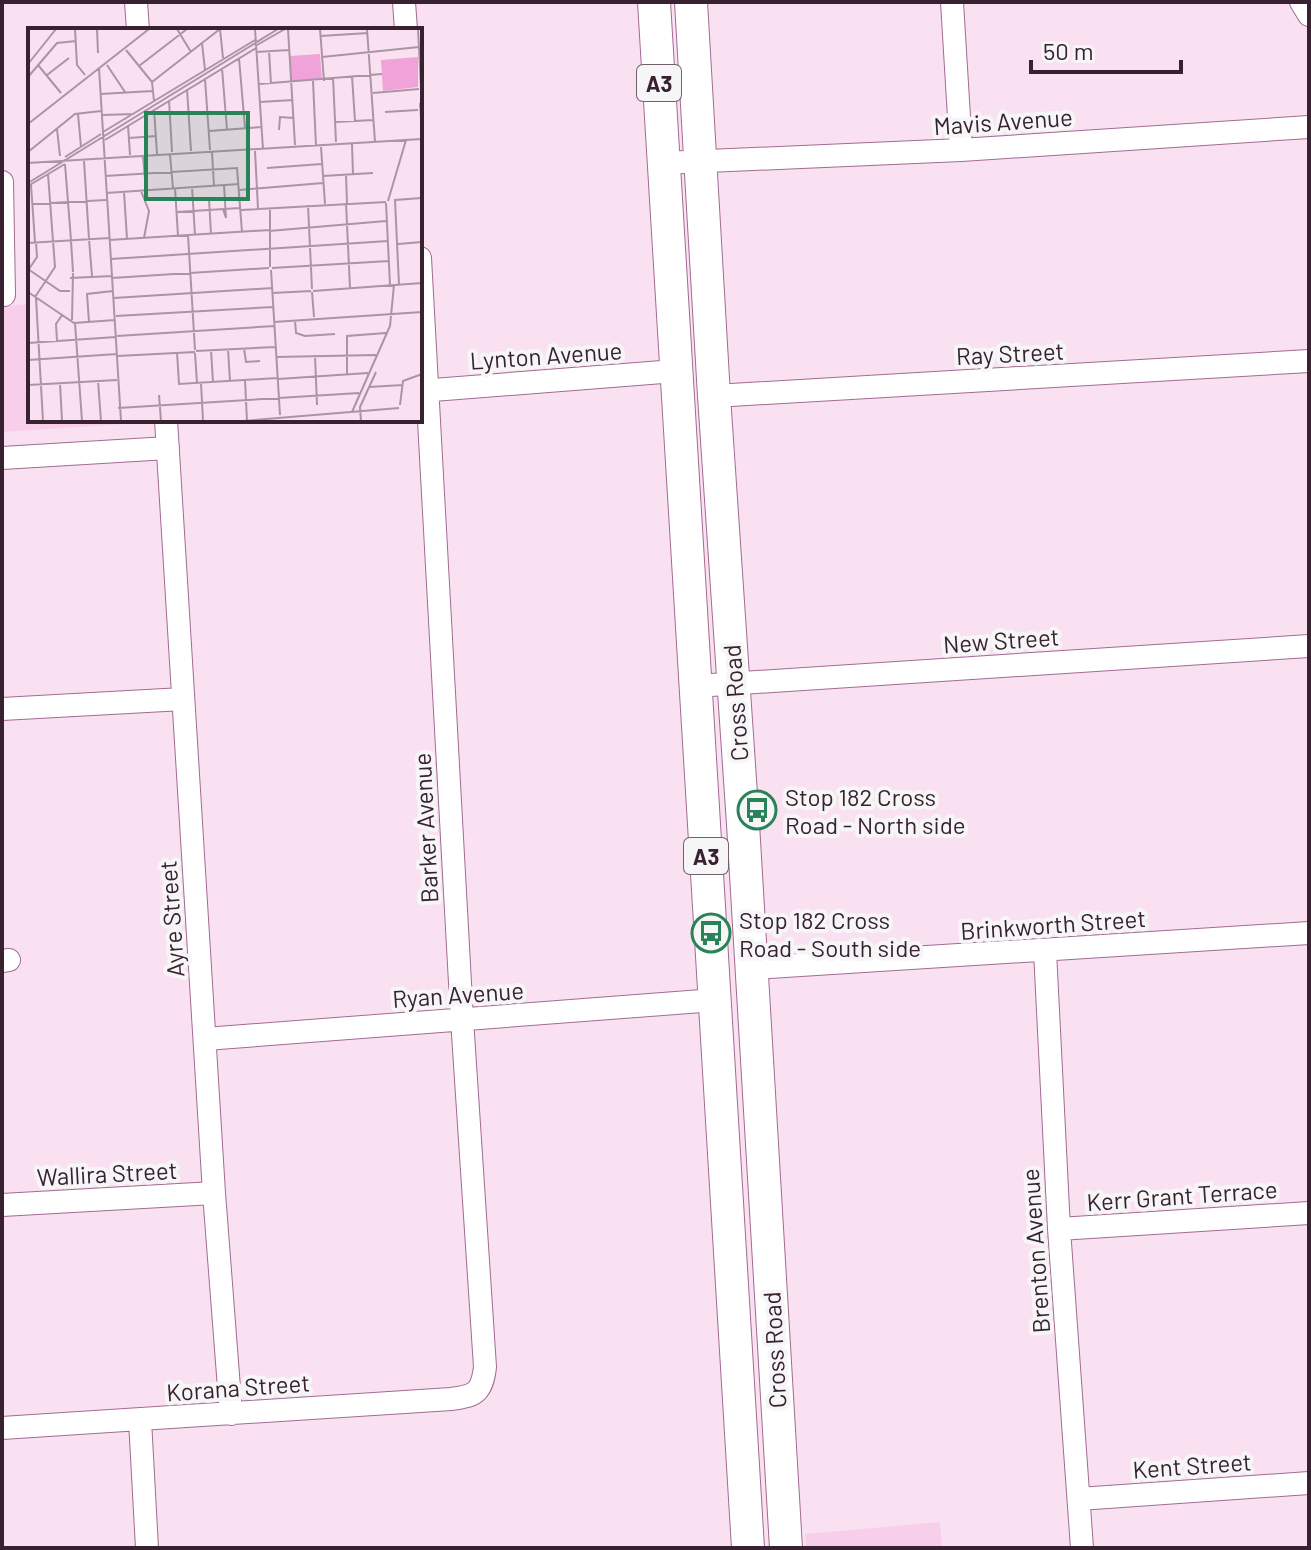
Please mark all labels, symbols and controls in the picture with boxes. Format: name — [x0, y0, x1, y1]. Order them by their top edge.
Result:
scale bar — [1031, 24, 1181, 74]
inset map — [28, 28, 422, 422]
text: 50 m — [1043, 36, 1094, 65]
road number: A3 — [637, 65, 681, 101]
street label: Mavis Avenue — [932, 102, 1074, 140]
street label: Lynton Avenue — [469, 335, 623, 375]
street label: Ray Street — [955, 336, 1065, 370]
street label: New Street — [942, 621, 1060, 659]
street label: Cross Road — [716, 644, 754, 762]
street label: Barker Avenue — [407, 752, 443, 904]
place label: Stop 182 Cross Road - North side — [785, 782, 966, 839]
bus stop icon: Stop 182 Cross Road - North side — [736, 789, 778, 831]
road number: A3 — [684, 838, 728, 874]
street label: Ayre Street — [152, 860, 190, 978]
street label: Brinkworth Street — [959, 903, 1147, 945]
place label: Stop 182 Cross Road - South side — [739, 905, 921, 962]
bus stop icon: Stop 182 Cross Road - South side — [690, 912, 732, 954]
street label: Ryan Avenue — [391, 975, 525, 1013]
street label: Wallira Street — [36, 1155, 178, 1191]
street label: Brenton Avenue — [1015, 1168, 1055, 1334]
street label: Kerr Grant Terrace — [1086, 1174, 1278, 1216]
street label: Cross Road — [756, 1291, 792, 1409]
street label: Korana Street — [165, 1368, 311, 1406]
street label: Kent Street — [1132, 1446, 1252, 1484]

